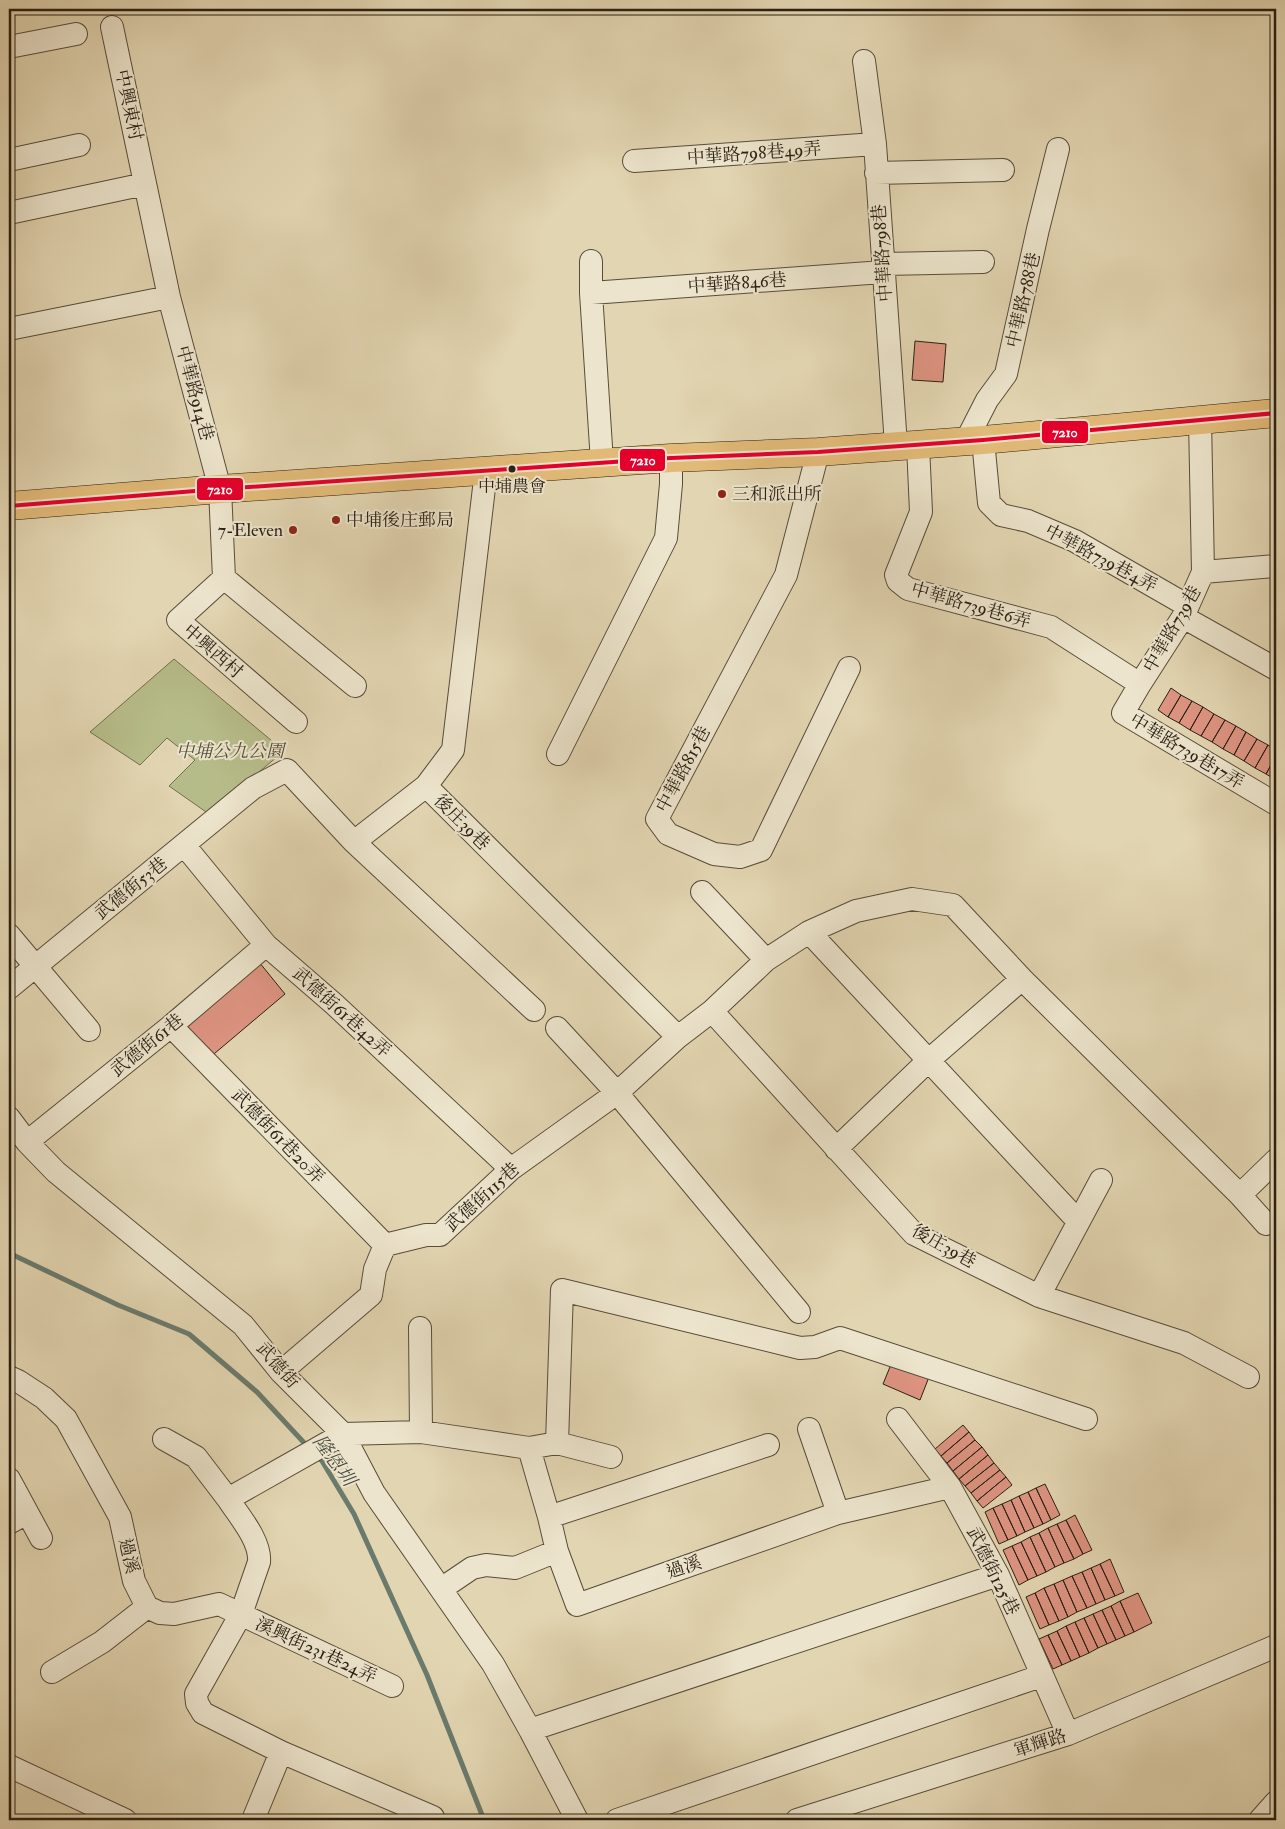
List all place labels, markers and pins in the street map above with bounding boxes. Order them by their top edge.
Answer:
marker: 中埔農會 [507,464,517,474]
place label: 中埔農會 [478,476,546,497]
place label: 三和派出所 [732,483,822,506]
marker: 三和派出所 [716,488,728,500]
place label: 中埔後庄郵局 [346,509,454,532]
marker: 中埔後庄郵局 [330,514,342,526]
place label: 7-Eleven [218,519,283,542]
marker: 7-Eleven [287,524,299,536]

